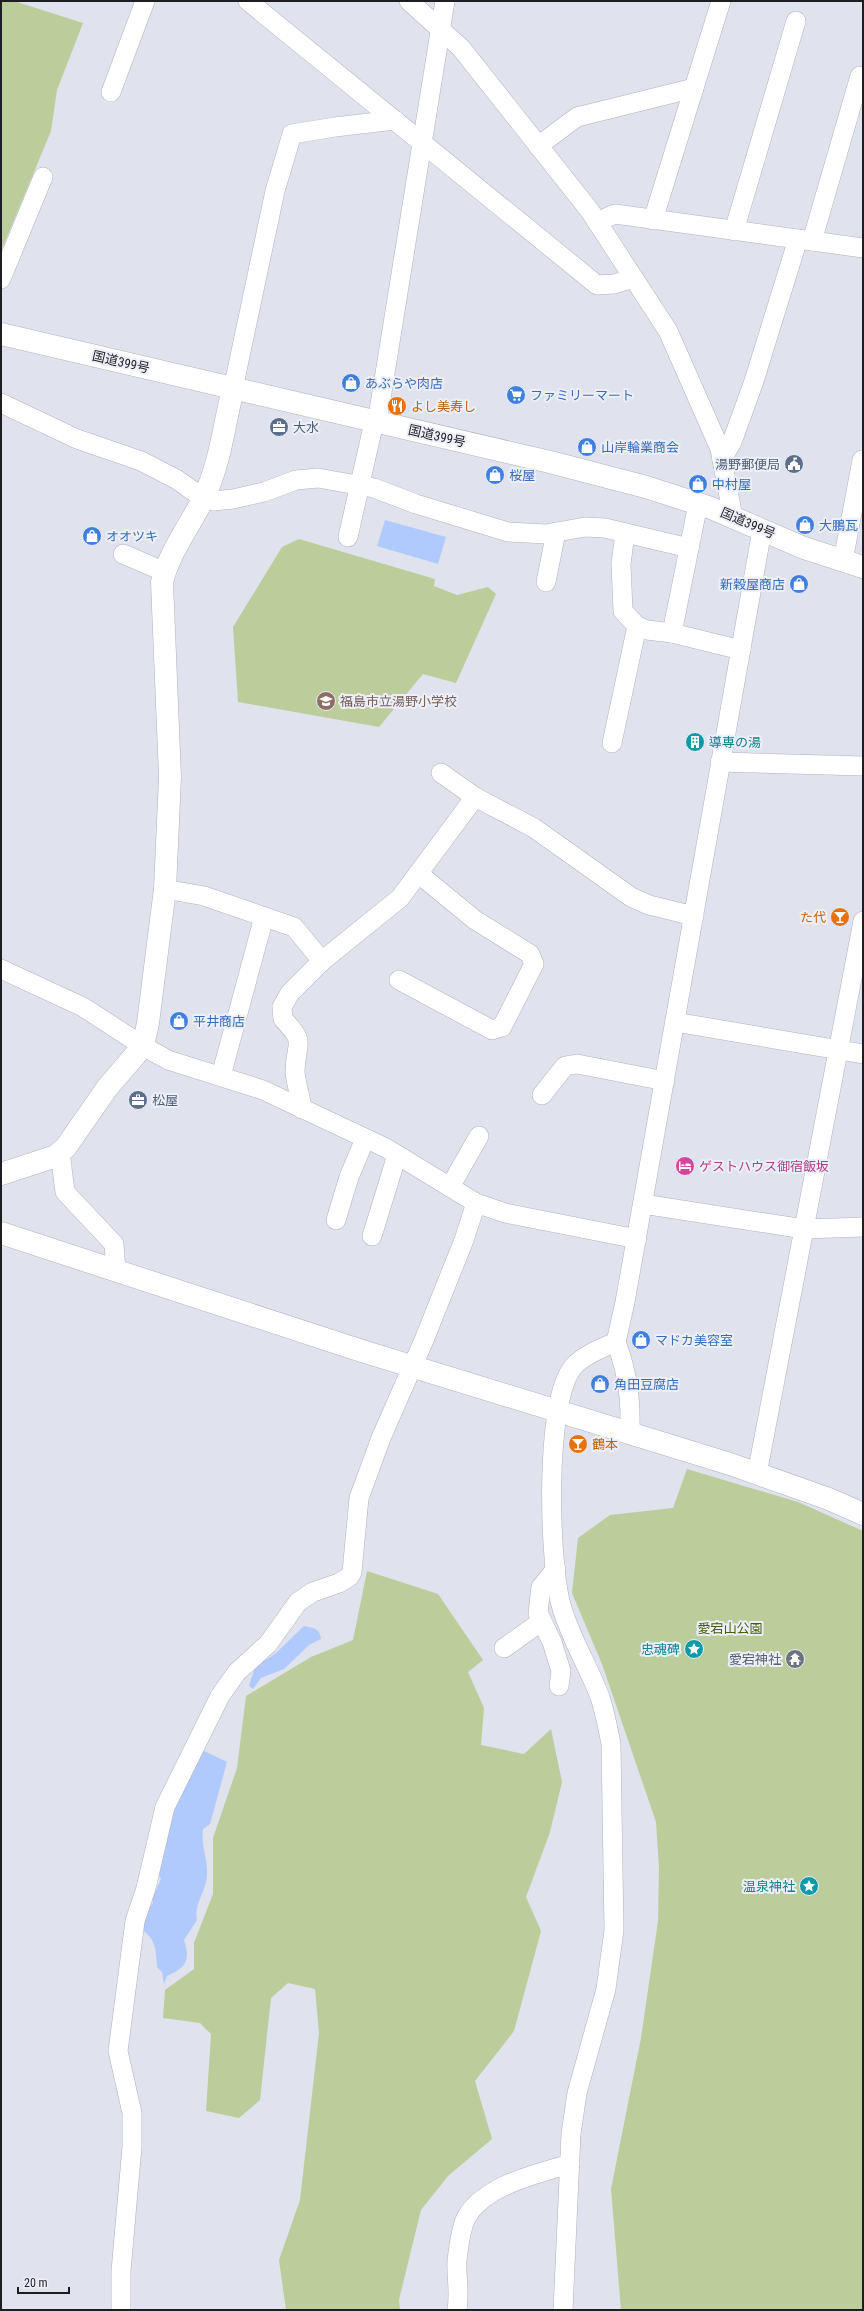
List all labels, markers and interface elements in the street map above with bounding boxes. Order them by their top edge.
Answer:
street label: 国道399号 [91,348,151,376]
shop icon: あぶらや肉店 [340,372,362,394]
place label: あぶらや肉店 [365,376,443,391]
supermarket icon: ファミリーマート [505,384,527,406]
place label: ファミリーマート [530,388,634,403]
restaurant icon: よし美寿し [386,395,408,417]
place label: よし美寿し [411,399,476,414]
office icon: 大水 [268,416,290,438]
place label: 大水 [293,420,319,435]
street label: 国道399号 [407,422,467,450]
shop icon: 山岸輪業商会 [576,436,598,458]
place label: 山岸輪業商会 [601,440,679,455]
public building icon: 湯野郵便局 [783,453,805,475]
place label: 湯野郵便局 [715,457,780,472]
shop icon: 桜屋 [484,464,506,486]
place label: 桜屋 [509,468,535,483]
shop icon: 中村屋 [687,473,709,495]
place label: 中村屋 [712,477,751,492]
street label: 国道399号 [718,505,778,541]
shop icon: 大鵬瓦 [794,514,816,536]
place label: 大鵬瓦 [819,518,858,533]
shop icon: オオツキ [81,525,103,547]
place label: オオツキ [106,529,158,544]
shop icon: 新穀屋商店 [788,573,810,595]
place label: 新穀屋商店 [720,577,785,592]
school or university icon: 福島市立湯野小学校 [315,690,337,712]
place label: 福島市立湯野小学校 [340,694,457,709]
building icon: 導専の湯 [684,731,706,753]
place label: 導専の湯 [709,735,761,750]
bar icon: た代 [829,906,851,928]
place label: た代 [800,910,826,925]
shop icon: 平井商店 [168,1010,190,1032]
place label: 平井商店 [193,1014,245,1029]
office icon: 松屋 [127,1089,149,1111]
place label: 松屋 [152,1093,178,1108]
hotel icon: ゲストハウス御宿飯坂 [674,1155,696,1177]
place label: ゲストハウス御宿飯坂 [699,1159,829,1174]
shop icon: マドカ美容室 [630,1329,652,1351]
place label: マドカ美容室 [655,1333,733,1348]
shop icon: 角田豆腐店 [589,1373,611,1395]
place label: 角田豆腐店 [614,1377,679,1392]
bar icon: 鶴本 [567,1433,589,1455]
place label: 鶴本 [592,1437,618,1452]
park label: 愛宕山公園 [697,1621,763,1636]
place icon: 忠魂碑 [683,1638,705,1660]
place label: 忠魂碑 [641,1642,680,1657]
temple icon: 愛宕神社 [784,1648,806,1670]
place label: 愛宕神社 [729,1652,781,1667]
place icon: 温泉神社 [798,1875,820,1897]
place label: 温泉神社 [743,1879,795,1894]
scale bar [18,2269,69,2295]
text: 20 m [24,2276,48,2290]

